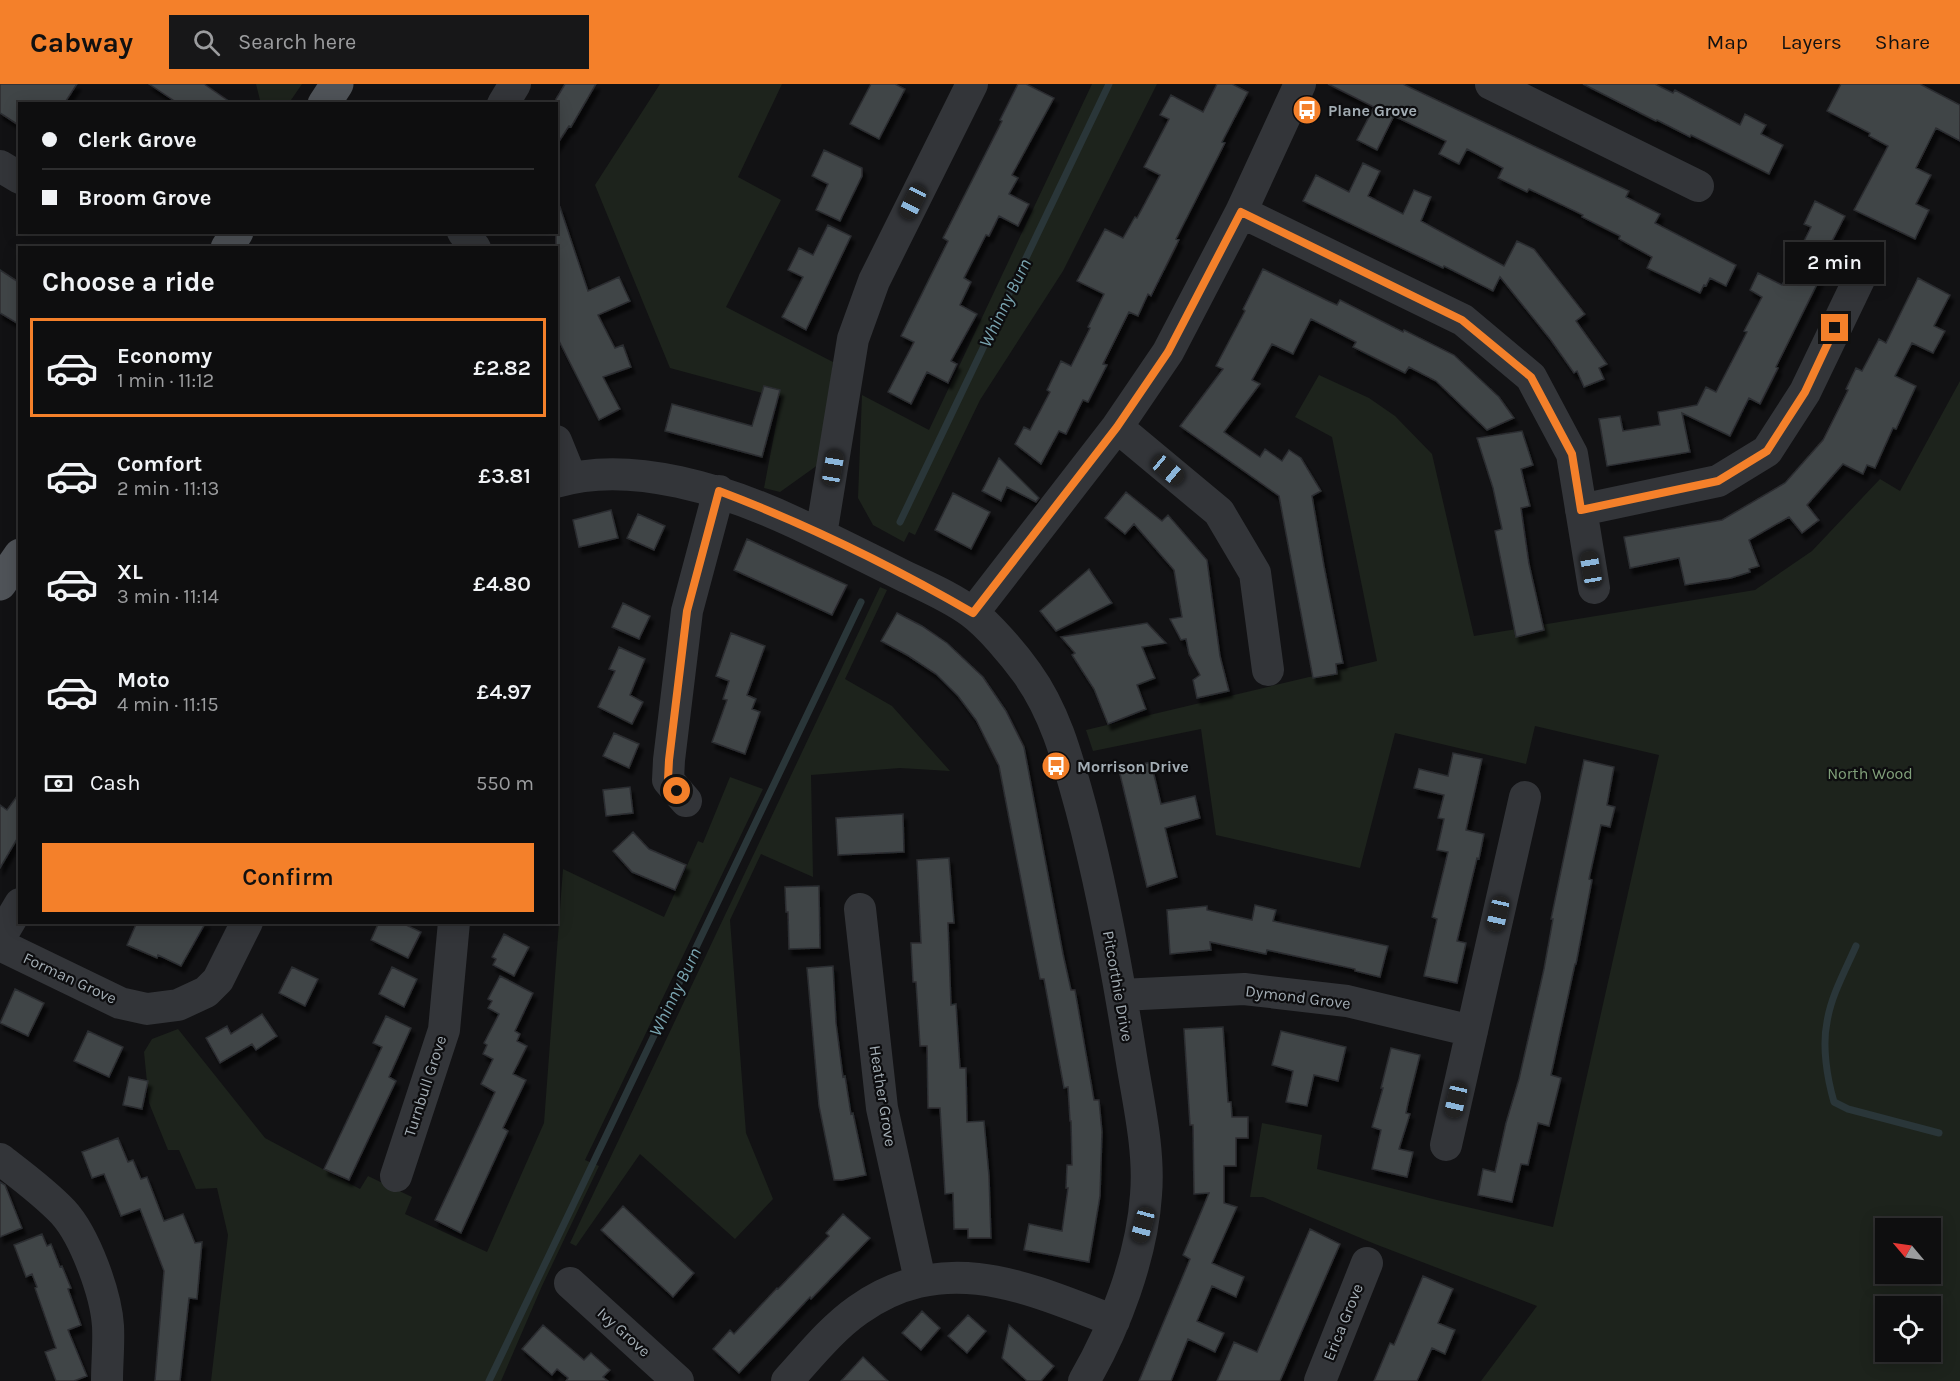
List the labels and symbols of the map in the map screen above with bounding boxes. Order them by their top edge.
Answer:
bus stop icon: Plane Grove [1291,94,1323,126]
place label: Plane Grove [1328,101,1417,120]
car [897,182,929,222]
callout: 2 min [1786,241,1884,283]
water label: Whinny Burn [974,255,1036,351]
route end [1821,314,1848,341]
car [821,449,845,487]
car [1148,452,1188,488]
car [1579,550,1603,588]
bus stop icon: Morrison Drive [1040,750,1072,782]
place label: Morrison Drive [1077,757,1189,776]
park label: North Wood [1827,764,1913,783]
route start [663,777,690,804]
car [1485,894,1511,934]
street label: Pitcorthie Drive [1099,929,1137,1043]
water label: Whinny Burn [644,944,706,1040]
street label: Forman Grove [20,948,120,1008]
street label: Dymond Grove [1244,981,1352,1013]
street label: Turnbull Grove [400,1033,450,1139]
street label: Heather Grove [866,1044,900,1148]
car [1443,1080,1469,1120]
car [1130,1205,1156,1245]
north arrow [1875,1218,1941,1284]
street label: Erica Grove [1319,1281,1367,1363]
street label: Ivy Grove [594,1303,654,1361]

